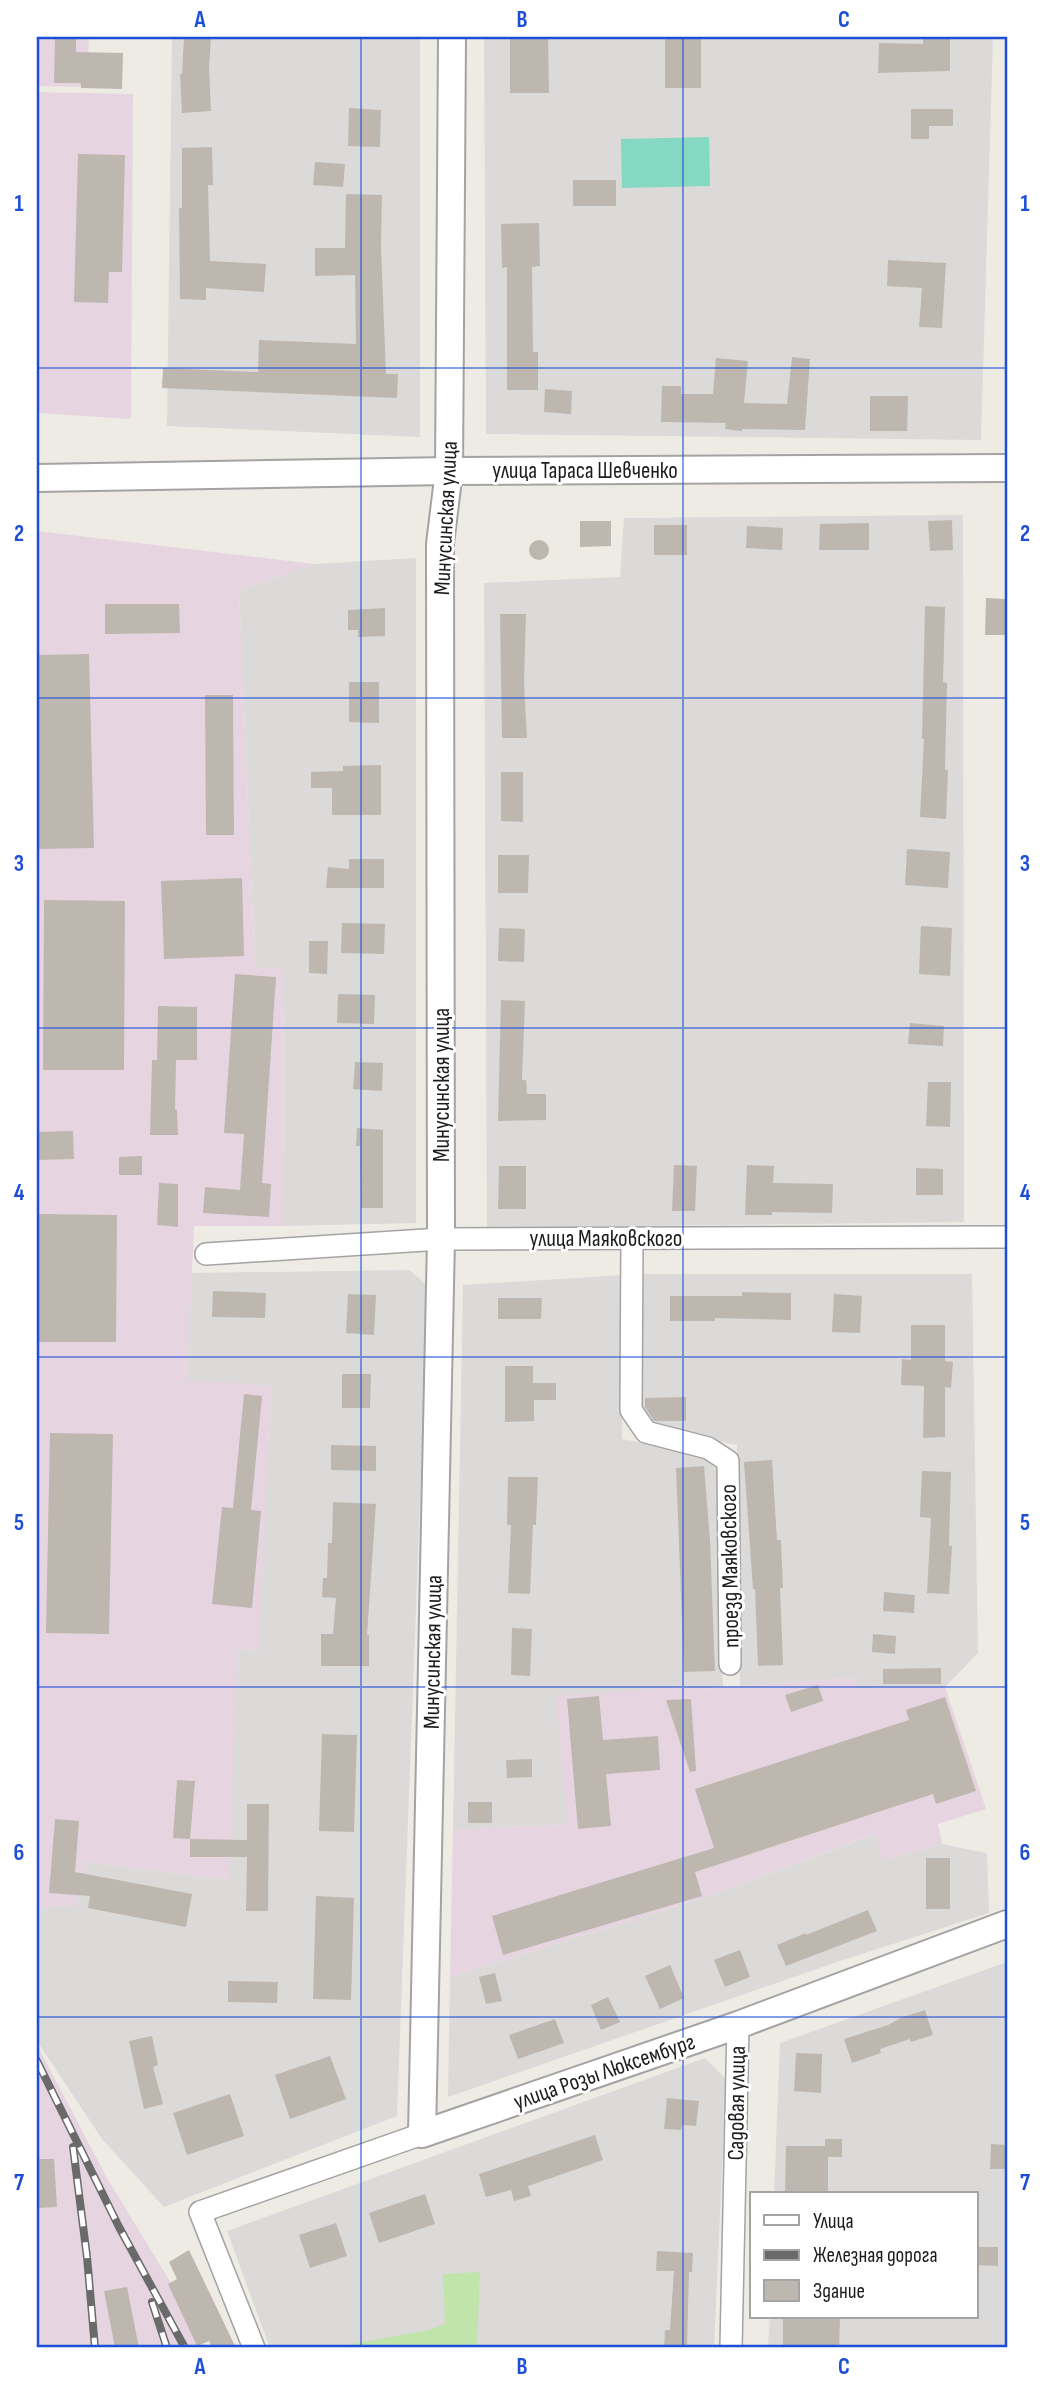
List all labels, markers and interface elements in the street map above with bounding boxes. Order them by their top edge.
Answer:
text: A [194,6,207,34]
text: B [517,6,528,34]
text: C [838,6,850,34]
text: 1 [14,190,24,218]
text: 1 [1020,190,1030,218]
street label: Минусинская улица [428,440,464,596]
street label: улица Тараса Шевченко [492,457,678,485]
text: 2 [14,520,24,548]
text: 2 [1020,520,1030,548]
text: 3 [14,850,24,878]
text: 3 [1020,850,1030,878]
street label: Минусинская улица [428,1008,456,1162]
text: 4 [14,1179,25,1207]
text: 4 [1020,1179,1031,1207]
street label: улица Маяковского [530,1225,682,1253]
street label: проезд Маяковского [715,1484,745,1648]
text: 5 [14,1509,24,1537]
text: 5 [1020,1509,1030,1537]
street label: Минусинская улица [418,1575,448,1729]
text: 6 [14,1839,24,1867]
text: 6 [1020,1839,1030,1867]
street label: улица Розы Люксембург [510,2028,699,2116]
street label: Садовая улица [722,2045,752,2161]
text: 7 [14,2169,24,2197]
text: 7 [1020,2169,1030,2197]
legend [750,2192,978,2318]
text: Улица [813,2209,854,2234]
text: Железная дорога [813,2243,938,2268]
text: Здание [813,2279,865,2304]
text: A [194,2353,207,2381]
text: B [517,2353,528,2381]
text: C [838,2353,850,2381]

